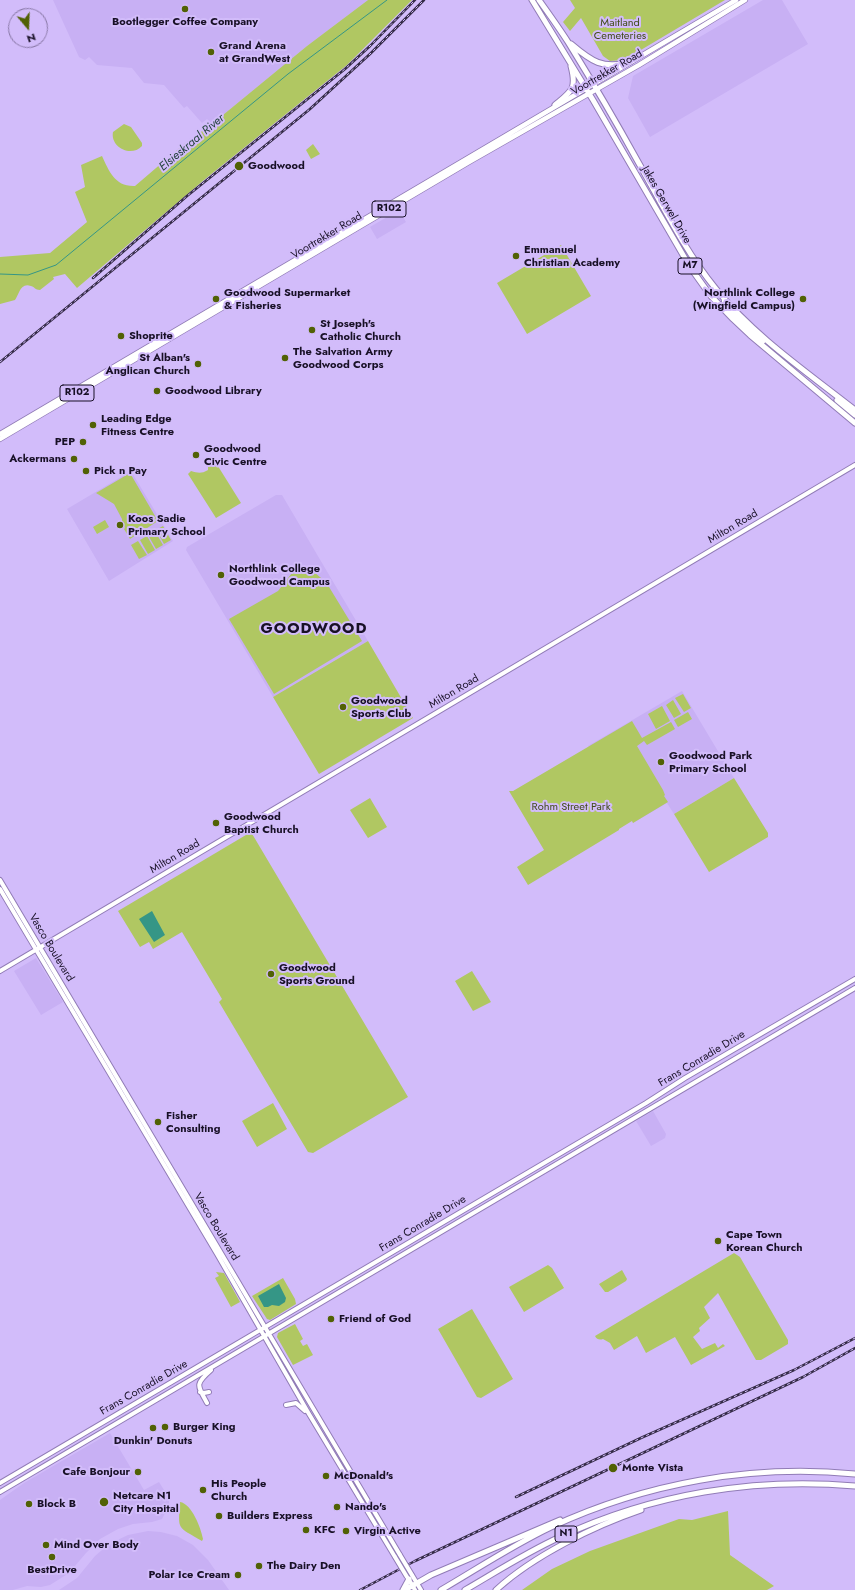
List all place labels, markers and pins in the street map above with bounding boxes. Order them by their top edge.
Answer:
marker: Bootlegger Coffee Company [180,4,190,14]
place label: Bootlegger Coffee Company [112,15,258,29]
place label: Grand Arena at GrandWest [219,39,290,65]
marker: Grand Arena at GrandWest [206,47,216,57]
place label: Goodwood [248,159,305,173]
marker: Goodwood [233,160,245,172]
place label: Emmanuel Christian Academy [524,243,620,269]
marker: Emmanuel Christian Academy [511,251,521,261]
place label: Goodwood Supermarket & Fisheries [224,286,350,312]
place label: Northlink College (Wingfield Campus) [693,286,795,312]
marker: Goodwood Supermarket & Fisheries [211,294,221,304]
marker: Northlink College (Wingfield Campus) [798,294,808,304]
place label: St Joseph's Catholic Church [320,317,401,343]
marker: St Joseph's Catholic Church [307,325,317,335]
place label: Shoprite [129,329,173,343]
marker: Shoprite [116,331,126,341]
place label: The Salvation Army Goodwood Corps [293,345,392,371]
place label: St Alban's Anglican Church [106,351,190,377]
marker: The Salvation Army Goodwood Corps [280,353,290,363]
marker: St Alban's Anglican Church [193,359,203,369]
place label: Goodwood Library [165,384,262,398]
marker: Goodwood Library [152,386,162,396]
place label: Leading Edge Fitness Centre [101,412,174,438]
marker: Leading Edge Fitness Centre [88,420,98,430]
place label: PEP [55,435,75,449]
marker: PEP [78,437,88,447]
place label: Goodwood Civic Centre [204,442,267,468]
marker: Goodwood Civic Centre [191,450,201,460]
place label: Ackermans [9,452,66,466]
marker: Ackermans [69,454,79,464]
place label: Pick n Pay [94,464,147,478]
marker: Pick n Pay [81,466,91,476]
place label: Koos Sadie Primary School [128,512,206,538]
marker: Koos Sadie Primary School [115,520,125,530]
place label: Northlink College Goodwood Campus [229,562,330,588]
marker: Northlink College Goodwood Campus [216,570,226,580]
place label: Goodwood Sports Club [351,694,411,720]
marker: Goodwood Sports Club [338,702,348,712]
place label: Goodwood Park Primary School [669,749,752,775]
marker: Goodwood Park Primary School [656,757,666,767]
place label: Goodwood Baptist Church [224,810,299,836]
marker: Goodwood Baptist Church [211,818,221,828]
place label: Goodwood Sports Ground [279,961,355,987]
marker: Goodwood Sports Ground [266,969,276,979]
place label: Fisher Consulting [166,1109,220,1135]
marker: Fisher Consulting [153,1117,163,1127]
place label: Cape Town Korean Church [726,1228,802,1254]
marker: Cape Town Korean Church [713,1236,723,1246]
place label: Friend of God [339,1312,411,1326]
marker: Friend of God [326,1314,336,1324]
place label: Burger King [173,1420,236,1434]
marker: Burger King [160,1422,170,1432]
marker: Dunkin' Donuts [148,1423,158,1433]
place label: Dunkin' Donuts [114,1434,192,1448]
place label: Monte Vista [622,1461,683,1475]
marker: Monte Vista [607,1462,619,1474]
place label: Cafe Bonjour [63,1465,130,1479]
marker: Cafe Bonjour [133,1467,143,1477]
place label: McDonald's [334,1469,393,1483]
marker: McDonald's [321,1471,331,1481]
place label: His People Church [211,1477,266,1503]
marker: His People Church [198,1485,208,1495]
place label: Netcare N1 City Hospital [113,1489,179,1515]
marker: Netcare N1 City Hospital [98,1496,110,1508]
place label: Block B [37,1497,76,1511]
marker: Block B [24,1499,34,1509]
place label: Nando's [345,1500,386,1514]
marker: Nando's [332,1502,342,1512]
place label: Builders Express [227,1509,313,1523]
marker: Builders Express [214,1511,224,1521]
place label: KFC [314,1523,335,1537]
place label: Virgin Active [354,1524,421,1538]
marker: KFC [301,1525,311,1535]
marker: Virgin Active [341,1526,351,1536]
place label: Mind Over Body [54,1538,139,1552]
marker: Mind Over Body [41,1540,51,1550]
marker: BestDrive [47,1552,57,1562]
place label: The Dairy Den [267,1559,341,1573]
marker: The Dairy Den [254,1561,264,1571]
place label: BestDrive [27,1563,77,1577]
place label: Polar Ice Cream [148,1568,230,1582]
marker: Polar Ice Cream [233,1570,243,1580]

